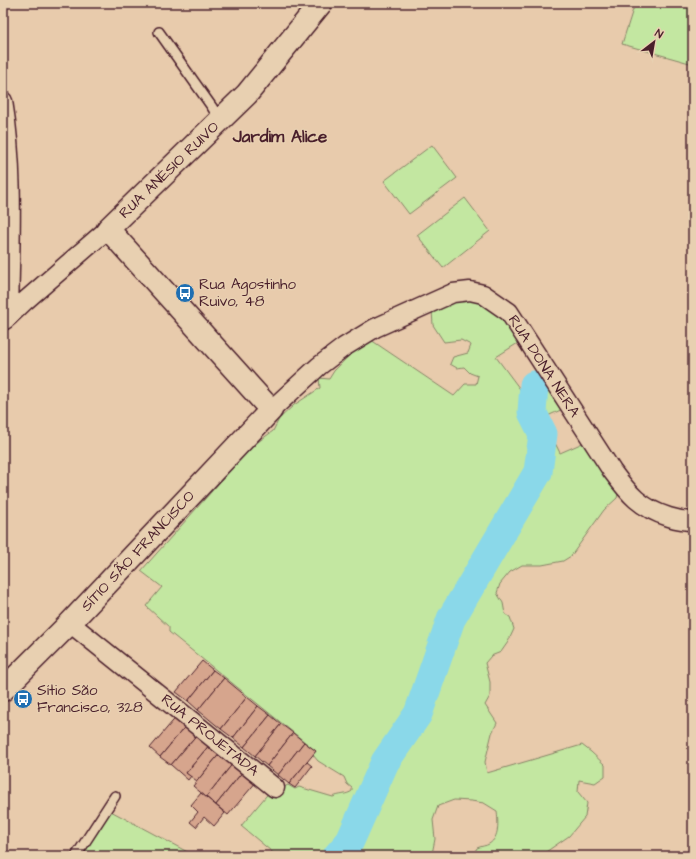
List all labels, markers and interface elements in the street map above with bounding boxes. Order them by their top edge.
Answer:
north arrow [634,22,674,62]
text: N [652,26,666,42]
street label: RUA ANÉSIO RUIVO [114,117,224,223]
district label: Jardim Alice [232,125,327,149]
place label: Rua Agostinho Ruivo, 48 [199,274,297,312]
bus stop icon: Rua Agostinho Ruivo, 48 [174,282,196,304]
street label: RUA DONA NERA [503,311,585,422]
street label: SÍTIO SÃO FRANCISCO [76,486,200,616]
place label: Sítio São Francisco, 328 [37,680,143,718]
bus stop icon: Sítio São Francisco, 328 [12,688,34,710]
street label: RUA PROJETADA [157,689,264,781]

